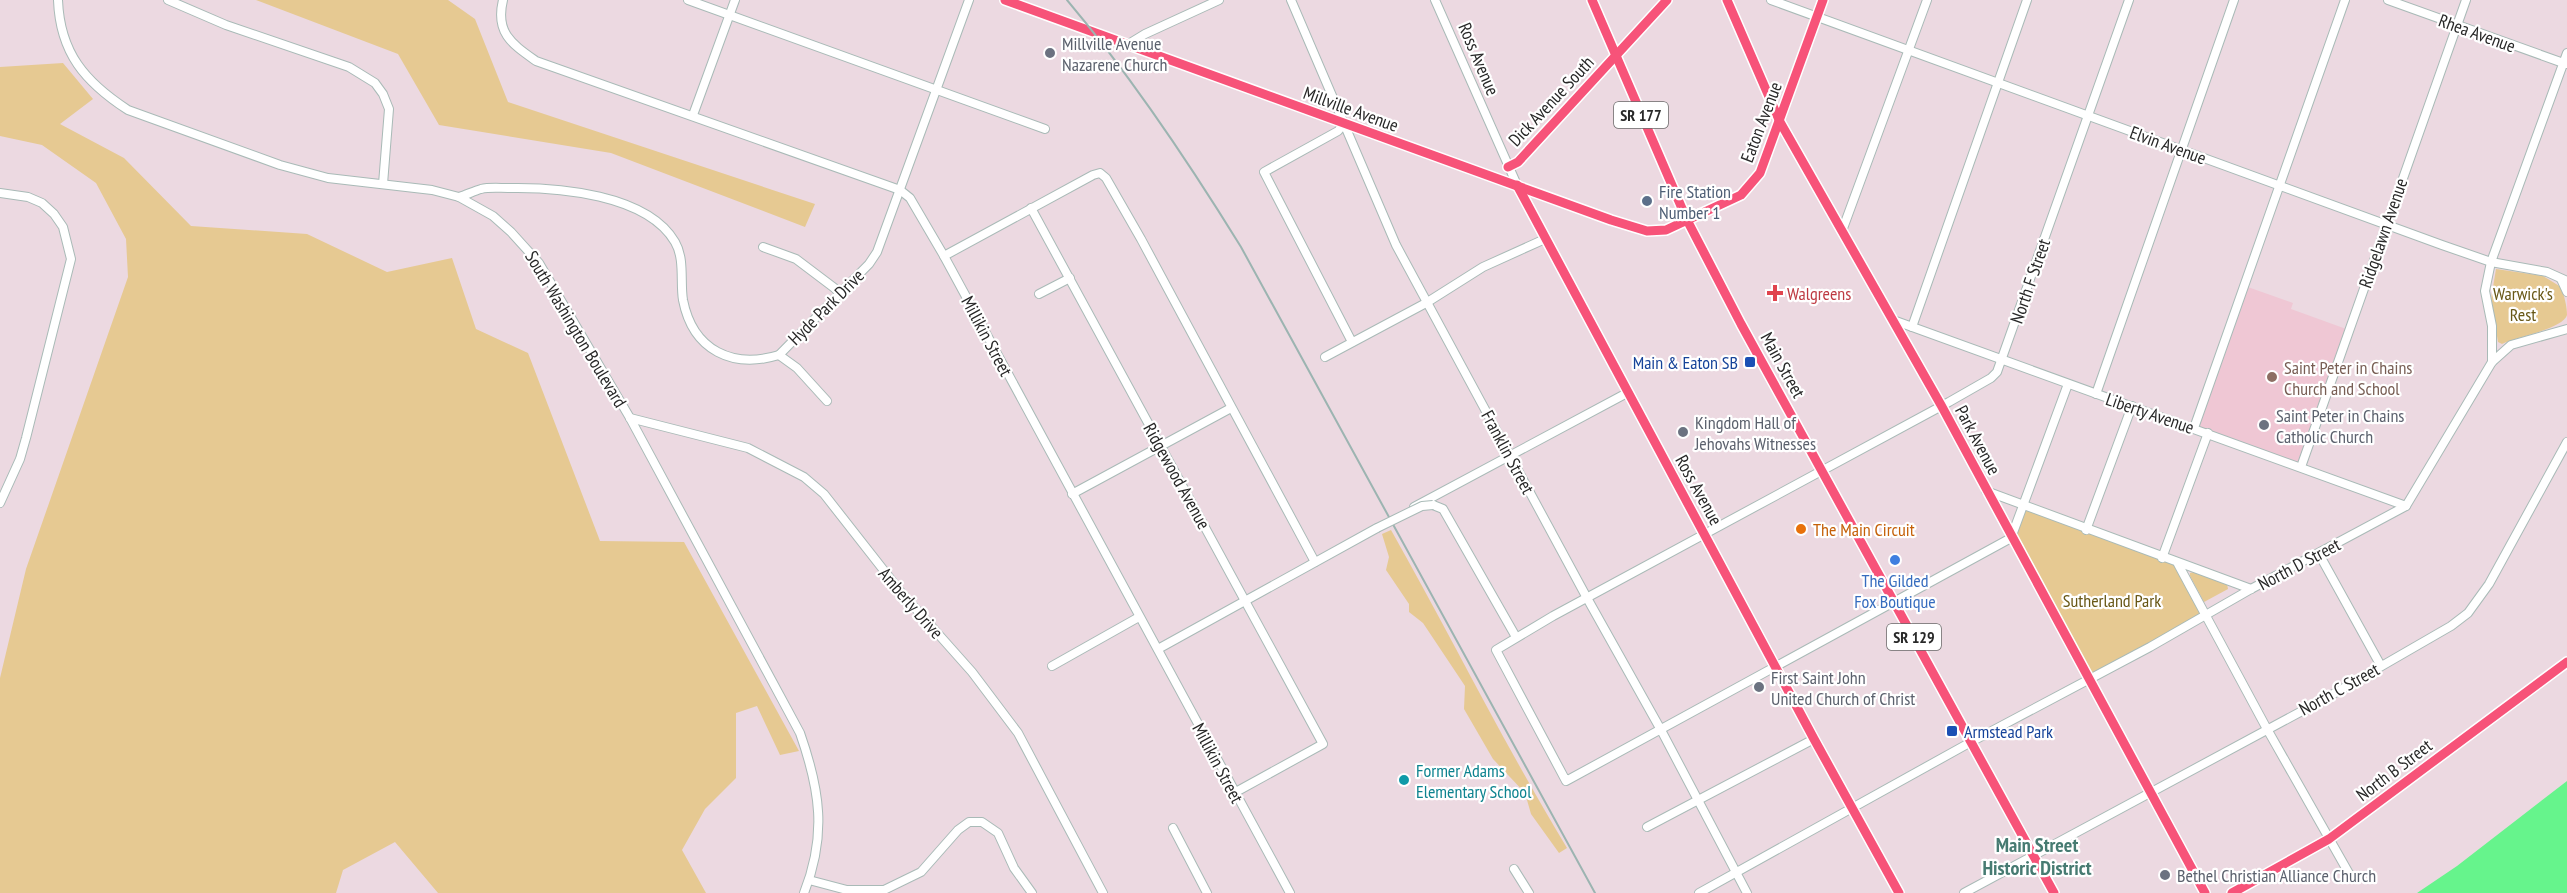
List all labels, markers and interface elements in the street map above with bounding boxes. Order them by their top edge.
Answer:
street label: Rhea Avenue [2435,9,2519,57]
street label: Ross Avenue [1453,19,1505,99]
place label: Millville Avenue Nazarene Church [1062,32,1167,76]
marker: Millville Avenue Nazarene Church [1043,46,1057,60]
street label: Dick Avenue South [1503,51,1599,151]
street label: Eaton Avenue [1735,79,1787,165]
street label: Millville Avenue [1300,81,1402,137]
road number: SR 177 [1614,102,1668,128]
street label: Elvin Avenue [2127,121,2209,169]
street label: Ridgelawn Avenue [2354,175,2412,291]
place label: Fire Station Number 1 [1659,180,1731,224]
marker: Fire Station Number 1 [1640,194,1654,208]
street label: North F Street [2005,236,2055,326]
street label: South Washington Boulevard [520,247,632,411]
street label: Hyde Park Drive [783,264,869,350]
place label: Walgreens [1787,282,1851,305]
park label: Warwick's Rest [2493,282,2553,326]
marker: Walgreens [1768,286,1782,300]
street label: Millikin Street [956,292,1018,380]
street label: Main Street [1756,328,1810,402]
place label: Main & Eaton SB [1633,351,1738,374]
marker: Main & Eaton SB [1743,355,1757,369]
place label: Saint Peter in Chains Church and School [2284,356,2412,400]
marker: Saint Peter in Chains Church and School [2265,370,2279,384]
street label: Liberty Avenue [2103,387,2197,439]
street label: Park Avenue [1950,401,2006,479]
place label: Saint Peter in Chains Catholic Church [2276,404,2404,448]
street label: Franklin Street [1476,406,1540,498]
place label: Kingdom Hall of Jehovahs Witnesses [1694,411,1816,455]
marker: Saint Peter in Chains Catholic Church [2257,418,2271,432]
street label: Ridgewood Avenue [1138,419,1216,533]
marker: Kingdom Hall of Jehovahs Witnesses [1676,425,1690,439]
street label: Ross Avenue [1670,451,1728,529]
place label: The Main Circuit [1813,518,1915,541]
marker: The Main Circuit [1794,522,1808,536]
street label: North D Street [2254,533,2344,595]
marker: The Gilded Fox Boutique [1888,553,1902,567]
street label: Amberly Drive [874,562,948,644]
place label: The Gilded Fox Boutique [1854,569,1936,613]
park label: Sutherland Park [2063,589,2161,612]
road number: SR 129 [1887,624,1941,650]
street label: North C Street [2295,658,2383,720]
place label: First Saint John United Church of Christ [1771,666,1915,710]
marker: First Saint John United Church of Christ [1752,680,1766,694]
street label: Millikin Street [1187,719,1249,807]
place label: Armstead Park [1964,720,2053,743]
marker: Armstead Park [1945,724,1959,738]
street label: North B Street [2352,734,2437,806]
place label: Former Adams Elementary School [1416,759,1532,803]
marker: Former Adams Elementary School [1397,773,1411,787]
district label: Main Street Historic District [1982,832,2092,881]
place label: Bethel Christian Alliance Church [2177,864,2376,887]
marker: Bethel Christian Alliance Church [2158,868,2172,882]

